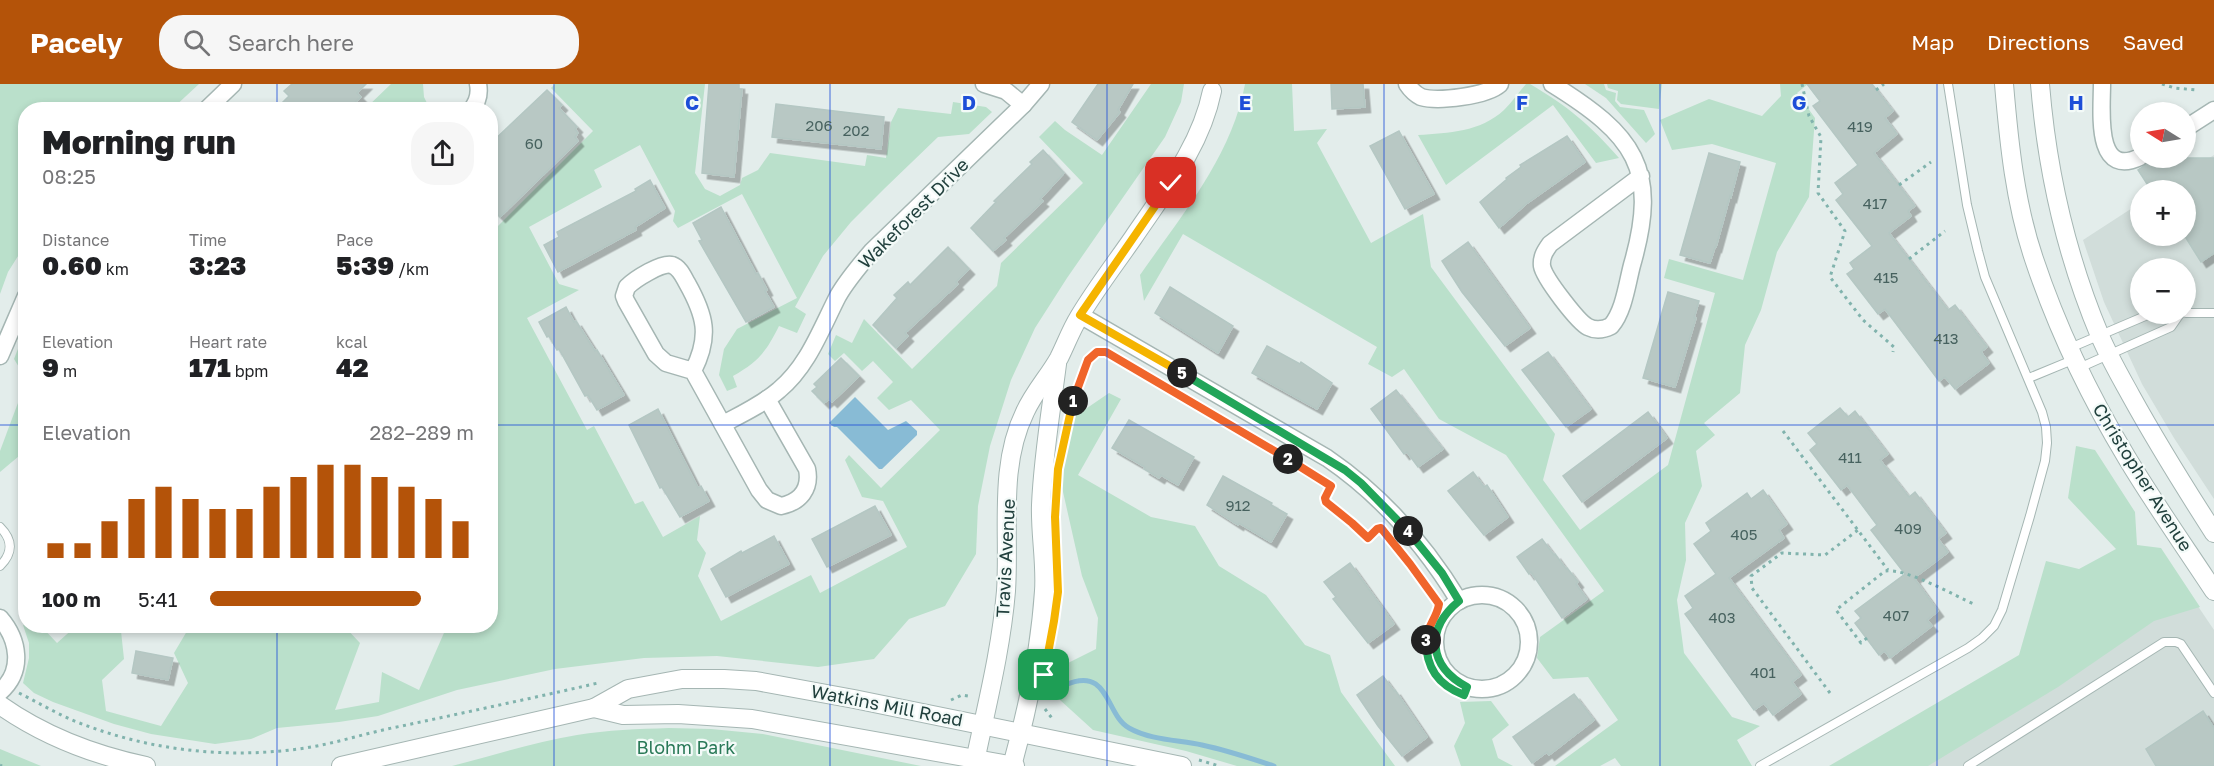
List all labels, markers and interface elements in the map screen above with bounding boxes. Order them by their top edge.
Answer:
search box [159,15,579,69]
text: Pacely [30,26,123,59]
icon: search [180,26,213,59]
text: Search here [228,29,354,56]
text: Map [1911,29,1954,55]
text: Directions [1987,29,2090,55]
text: Saved [2123,29,2184,55]
text: C [685,90,699,114]
text: D [962,90,976,114]
text: E [1239,90,1251,114]
text: F [1516,90,1528,114]
text: G [1792,90,1806,114]
text: H [2068,90,2084,114]
north arrow [2130,102,2196,168]
map controls [2130,102,2196,324]
house number: 206 [805,116,833,134]
house number: 419 [1847,117,1873,135]
house number: 202 [843,121,869,139]
text: Morning run [42,122,236,161]
button: share [411,122,474,185]
house number: 60 [525,134,543,152]
street label: Wakeforest Drive [853,153,973,273]
pin [1145,157,1196,208]
text: 08:25 [42,164,96,188]
icon: check [1154,166,1187,199]
button: + [2130,180,2196,246]
house number: 417 [1863,194,1887,212]
text: Distance [42,230,109,250]
text: Time [189,230,227,250]
text: Pace [336,230,373,250]
text: 0.60 [42,250,102,281]
text: 3:23 [189,250,246,281]
text: 5:39 [336,250,394,281]
button: − [2130,258,2196,324]
text: km [102,259,129,279]
text: /km [394,259,429,279]
house number: 415 [1873,268,1899,286]
house number: 413 [1933,329,1959,347]
text: Elevation [42,332,113,352]
text: Heart rate [189,332,267,352]
text: kcal [336,332,368,352]
text: 9 [42,352,59,383]
text: 171 [189,352,231,383]
text: 42 [336,352,369,383]
pin: 5 [1167,358,1197,388]
text: m [59,361,77,381]
text: bpm [231,361,269,381]
text: 5 [1177,363,1187,383]
pin: 1 [1058,386,1088,416]
text: 1 [1069,391,1077,411]
street label: Christopher Avenue [2089,399,2197,555]
text: Elevation [42,420,131,444]
text: 282–289 m [369,420,474,444]
pin: 2 [1273,444,1303,474]
house number: 411 [1838,448,1862,466]
text: 2 [1283,449,1293,469]
house number: 912 [1225,496,1251,514]
street label: Travis Avenue [991,498,1019,618]
pin: 4 [1393,516,1423,546]
house number: 409 [1894,519,1922,537]
text: 4 [1403,521,1413,541]
house number: 405 [1730,525,1758,543]
text: 100 m [42,587,101,611]
text: 5:41 [138,587,178,611]
house number: 407 [1883,606,1909,624]
house number: 403 [1708,608,1736,626]
pin: 3 [1411,625,1441,655]
text: 3 [1421,630,1431,650]
pin [1018,649,1069,700]
icon: arrive [1027,658,1060,691]
house number: 401 [1750,663,1776,681]
street label: Watkins Mill Road [809,679,965,731]
park label: Blohm Park [637,736,735,758]

